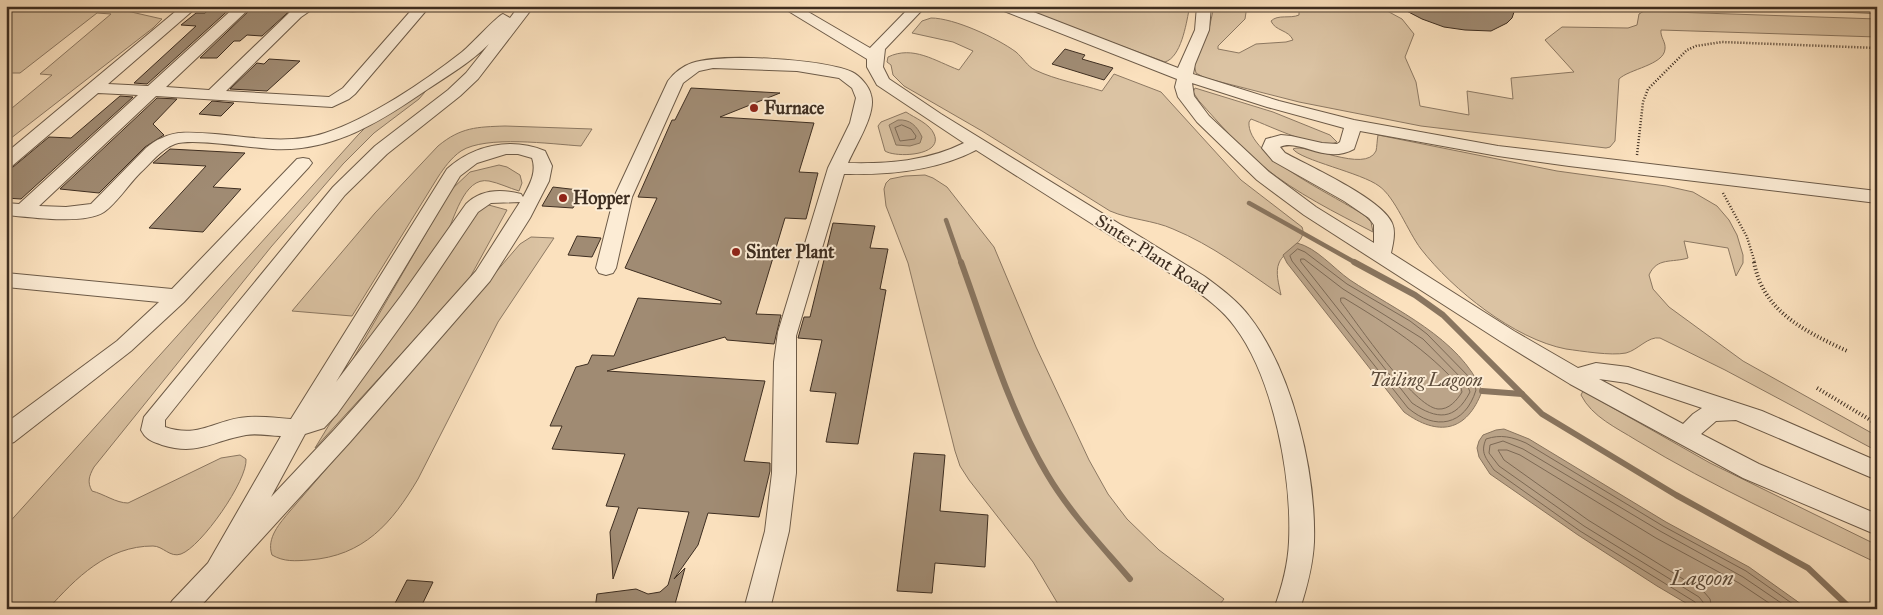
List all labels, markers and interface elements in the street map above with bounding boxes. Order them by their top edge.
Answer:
place label: Furnace [764,97,825,119]
marker: Furnace [748,102,760,114]
place label: Hopper [573,187,631,210]
marker: Hopper [557,192,569,204]
street label: Sinter Plant Road [1091,209,1213,299]
place label: Sinter Plant [746,241,835,263]
marker: Sinter Plant [730,246,742,258]
water label: Tailing Lagoon [1369,368,1483,391]
water label: Lagoon [1669,564,1734,591]

